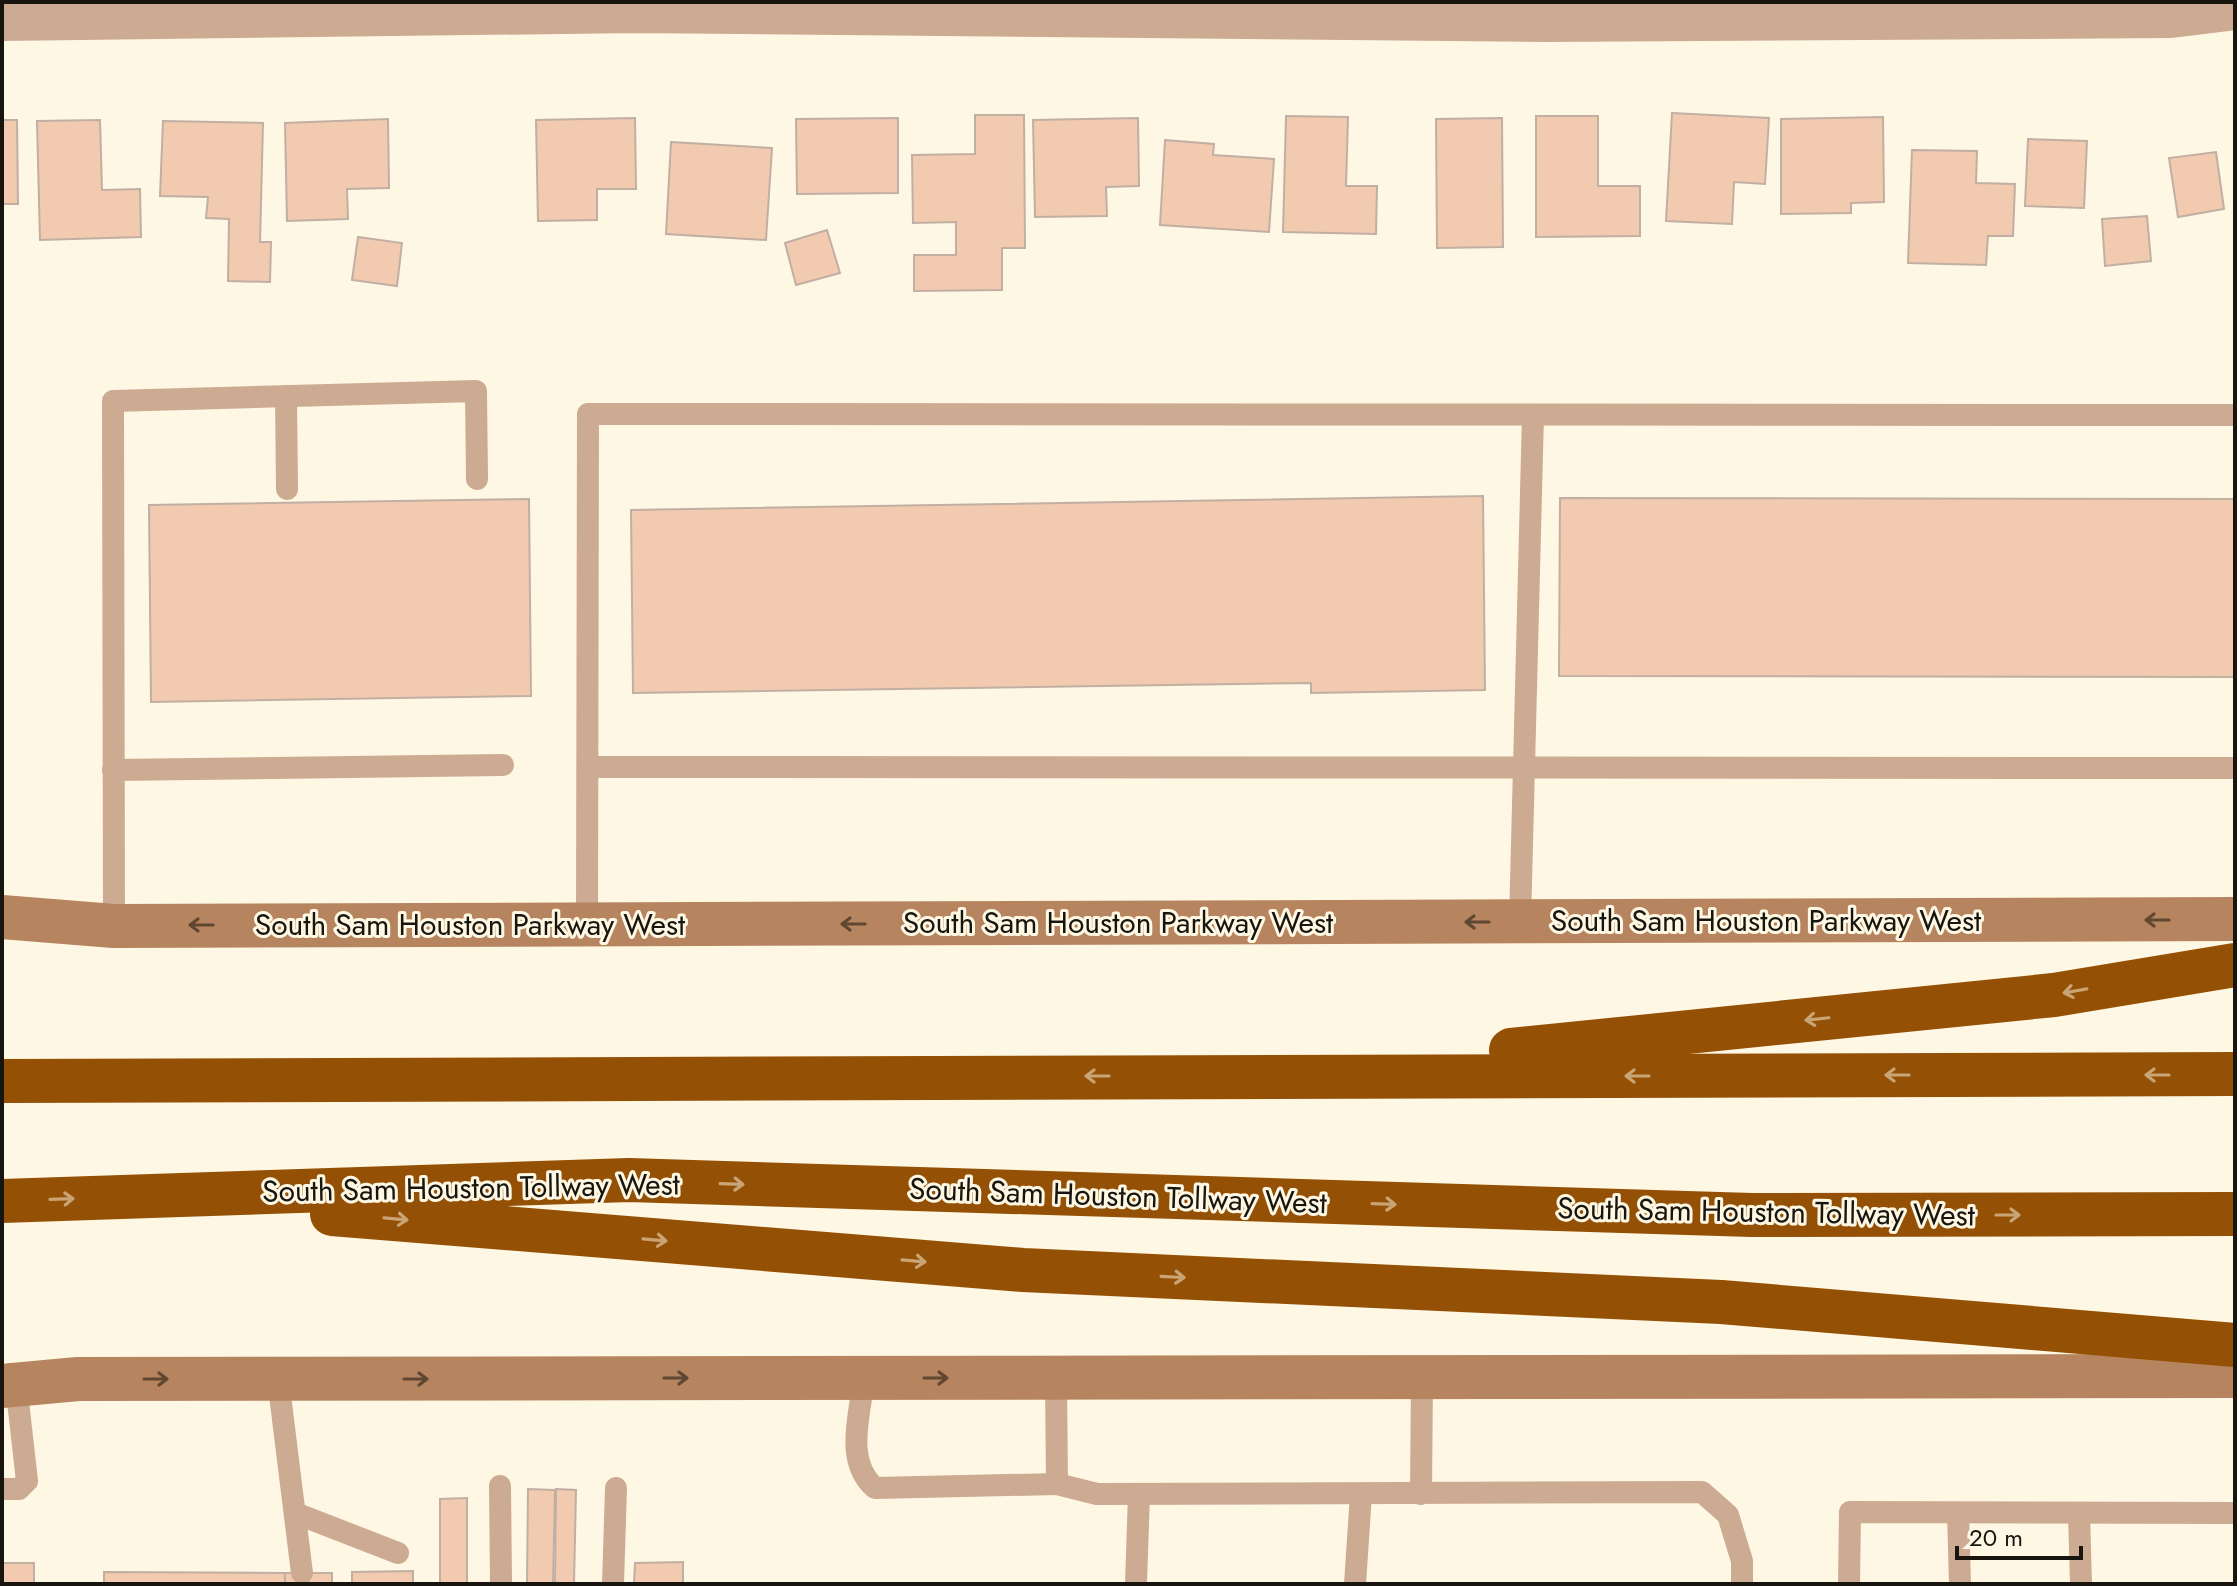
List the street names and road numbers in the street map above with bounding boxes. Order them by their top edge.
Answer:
street label: South Sam Houston Parkway West [1551,899,1982,942]
street label: South Sam Houston Parkway West [903,901,1334,944]
street label: South Sam Houston Parkway West [255,903,686,946]
street label: South Sam Houston Tollway West [262,1162,681,1213]
street label: South Sam Houston Tollway West [908,1167,1328,1224]
street label: South Sam Houston Tollway West [1557,1186,1976,1237]

